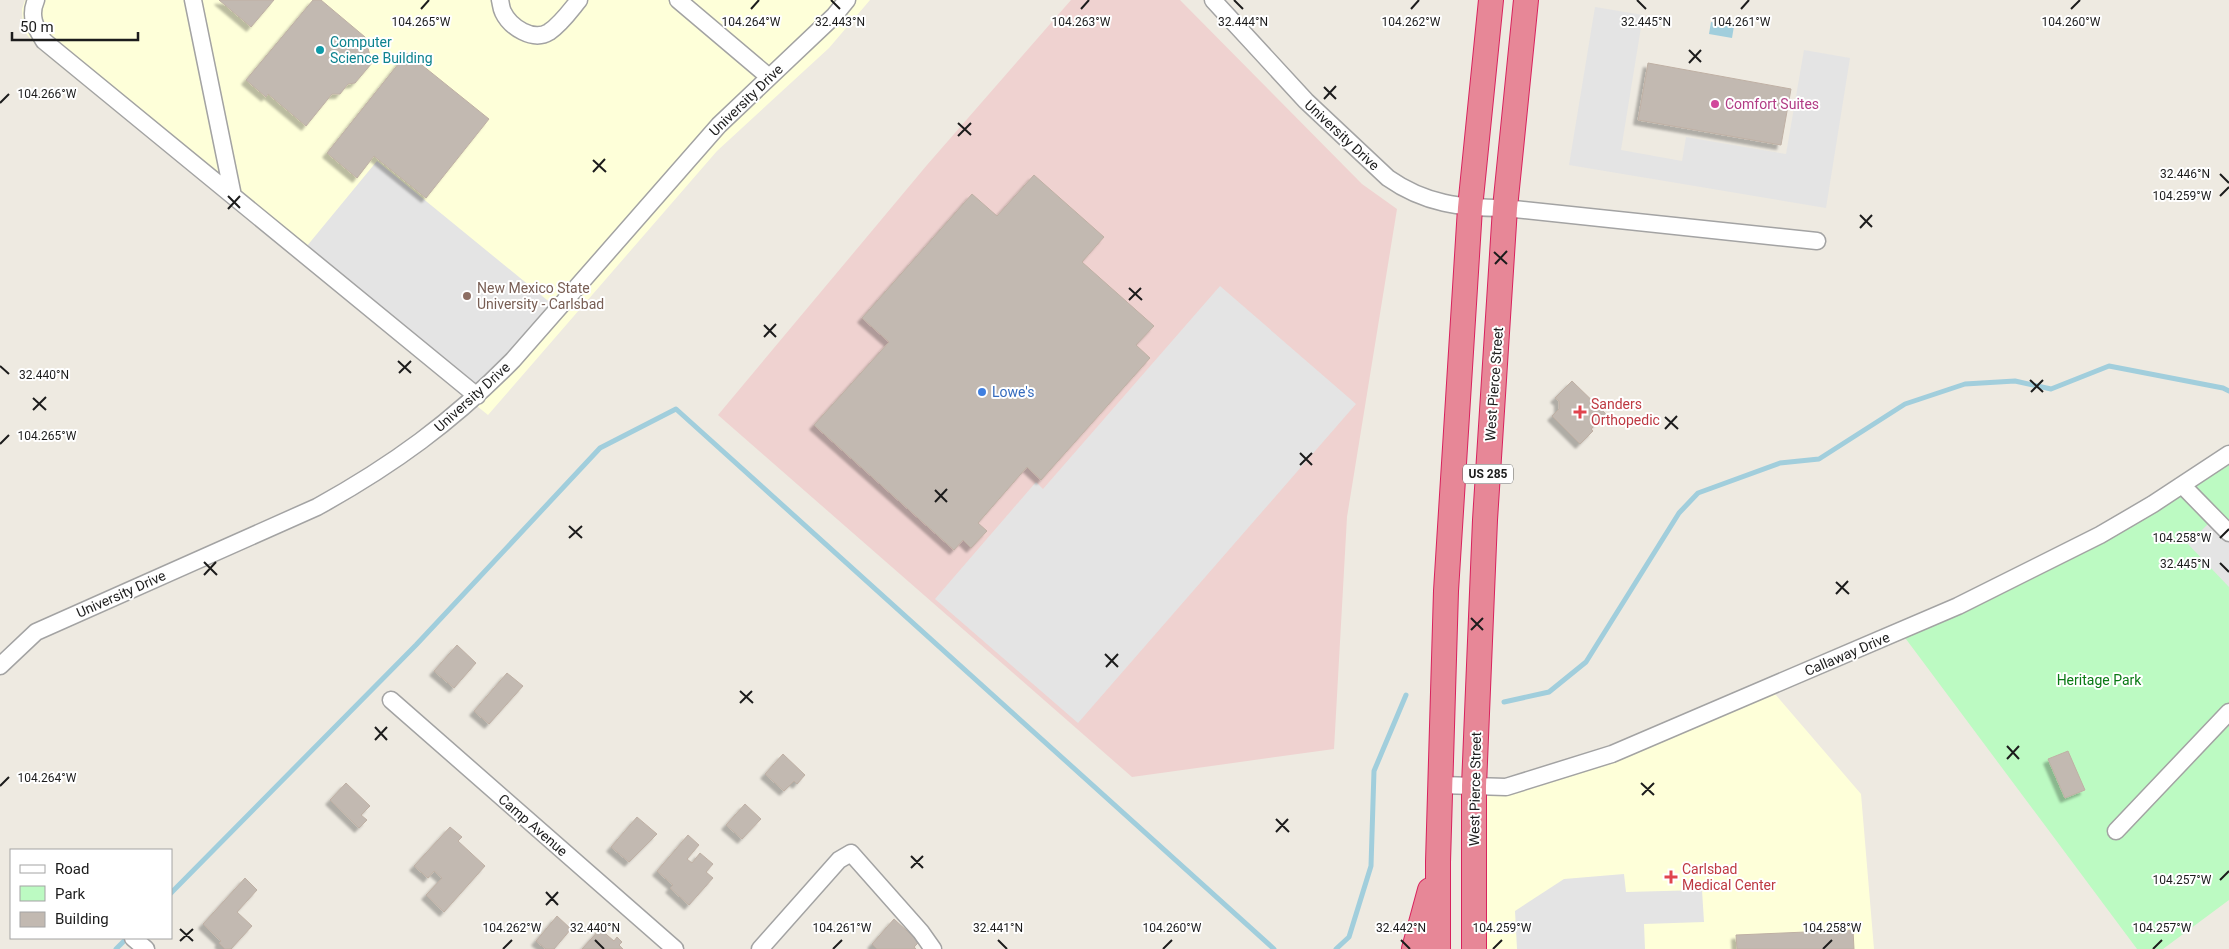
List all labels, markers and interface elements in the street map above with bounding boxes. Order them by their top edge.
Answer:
scale bar [12,10,139,42]
text: 104.265°W [392,15,451,29]
text: 104.264°W [722,15,781,29]
text: 32.443°N [815,15,865,29]
text: 104.263°W [1052,15,1111,29]
text: 32.444°N [1218,15,1268,29]
text: 104.262°W [1382,15,1441,29]
text: 32.445°N [1621,15,1671,29]
text: 104.261°W [1712,15,1771,29]
text: 104.260°W [2042,15,2101,29]
text: 50 m [20,18,54,36]
place label: Computer Science Building [330,34,433,66]
marker: Computer Science Building [314,44,326,56]
street label: University Drive [706,61,786,139]
text: 104.266°W [18,87,77,101]
street label: University Drive [1301,96,1383,174]
place label: Comfort Suites [1725,96,1819,112]
marker: Comfort Suites [1709,98,1721,110]
text: 32.446°N [2160,167,2210,181]
text: 104.259°W [2153,189,2212,203]
place label: New Mexico State University - Carlsbad [477,280,604,312]
marker: New Mexico State University - Carlsbad [461,290,473,302]
street label: West Pierce Street [1482,326,1506,442]
street label: University Drive [431,359,513,435]
text: 32.440°N [19,368,69,382]
place label: Lowe's [992,384,1035,400]
marker: Lowe's [976,386,988,398]
place label: Sanders Orthopedic [1591,396,1660,428]
marker: Sanders Orthopedic [1573,405,1587,419]
text: 104.265°W [18,429,77,443]
road number: US 285 [1463,464,1513,484]
text: 104.258°W [2153,531,2212,545]
text: 32.445°N [2160,557,2210,571]
street label: University Drive [74,567,168,621]
street label: Callaway Drive [1802,629,1892,679]
park label: Heritage Park [2057,672,2142,688]
street label: West Pierce Street [1466,731,1484,846]
text: 104.264°W [18,771,77,785]
street label: Camp Avenue [495,791,571,859]
legend [10,849,172,939]
text: Road [55,860,89,878]
place label: Carlsbad Medical Center [1682,861,1776,893]
marker: Carlsbad Medical Center [1664,870,1678,884]
text: 104.257°W [2153,873,2212,887]
text: Park [55,885,86,903]
text: Building [55,910,109,928]
text: 104.262°W [483,921,542,935]
text: 32.440°N [570,921,620,935]
text: 104.261°W [813,921,872,935]
text: 32.441°N [973,921,1023,935]
text: 104.260°W [1143,921,1202,935]
text: 32.442°N [1376,921,1426,935]
text: 104.259°W [1473,921,1532,935]
text: 104.258°W [1803,921,1862,935]
text: 104.257°W [2133,921,2192,935]

